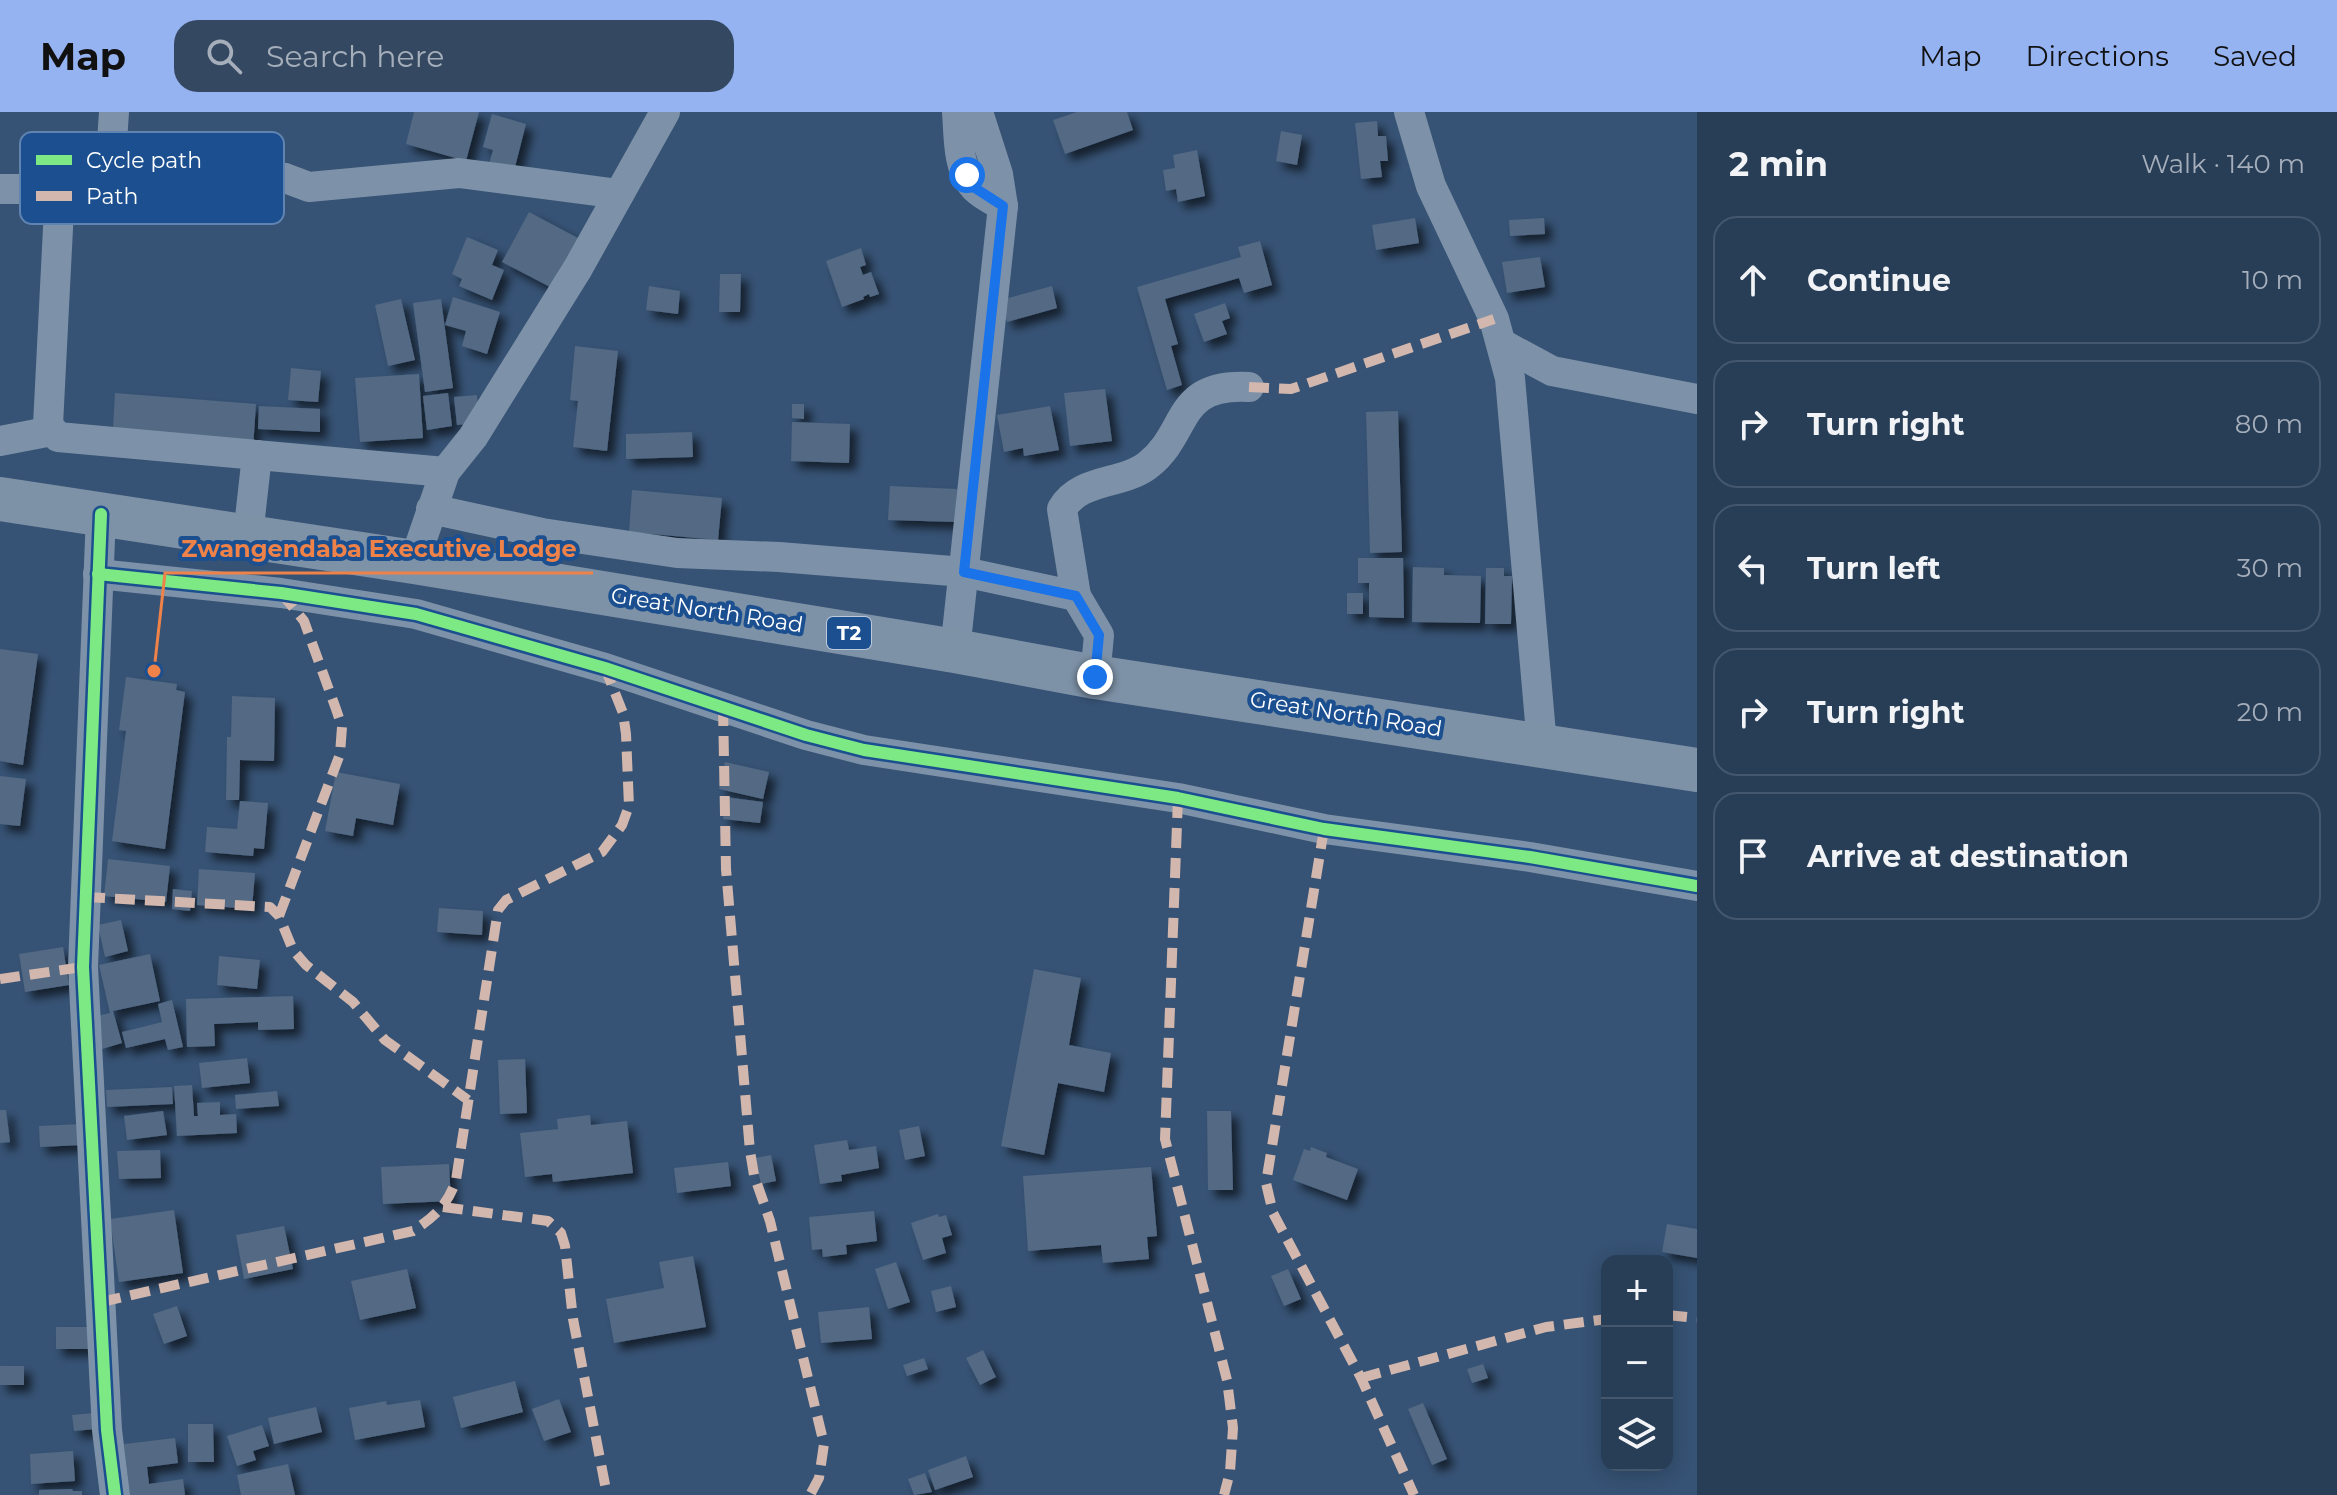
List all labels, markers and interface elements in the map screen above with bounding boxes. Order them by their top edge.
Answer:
search box [174,20,734,92]
text: Map [40,33,126,80]
icon: search [202,34,246,78]
text: Search here [266,38,444,75]
text: Map [1919,39,1981,73]
text: Directions [2025,39,2169,73]
text: Saved [2213,39,2297,73]
legend [20,132,284,224]
text: 2 min [1729,143,1828,185]
text: Cycle path [86,147,202,174]
text: Walk · 140 m [2141,148,2305,180]
route start [949,157,985,193]
text: Path [86,183,138,210]
icon: ahead [1731,258,1775,302]
text: Continue [1807,262,1951,299]
text: 10 m [2242,264,2303,296]
icon: right [1731,402,1775,446]
text: Turn right [1807,406,1964,443]
text: 80 m [2235,408,2303,440]
callout: Zwangendaba Executive Lodge [165,525,593,573]
text: Zwangendaba Executive Lodge [181,534,577,563]
icon: left [1731,546,1775,590]
text: Turn left [1807,550,1940,587]
text: 30 m [2237,552,2303,584]
street label: Great North Road [609,581,805,639]
road number: T2 [827,617,871,649]
route end [1077,659,1113,695]
street label: Great North Road [1248,685,1444,743]
icon: right [1731,690,1775,734]
text: Turn right [1807,694,1964,731]
text: 20 m [2237,696,2303,728]
icon: arrive [1731,834,1775,878]
text: Arrive at destination [1807,838,2129,875]
map controls [1601,1255,1673,1471]
button: + [1601,1255,1673,1327]
button: − [1601,1327,1673,1399]
button: layers [1601,1399,1673,1471]

